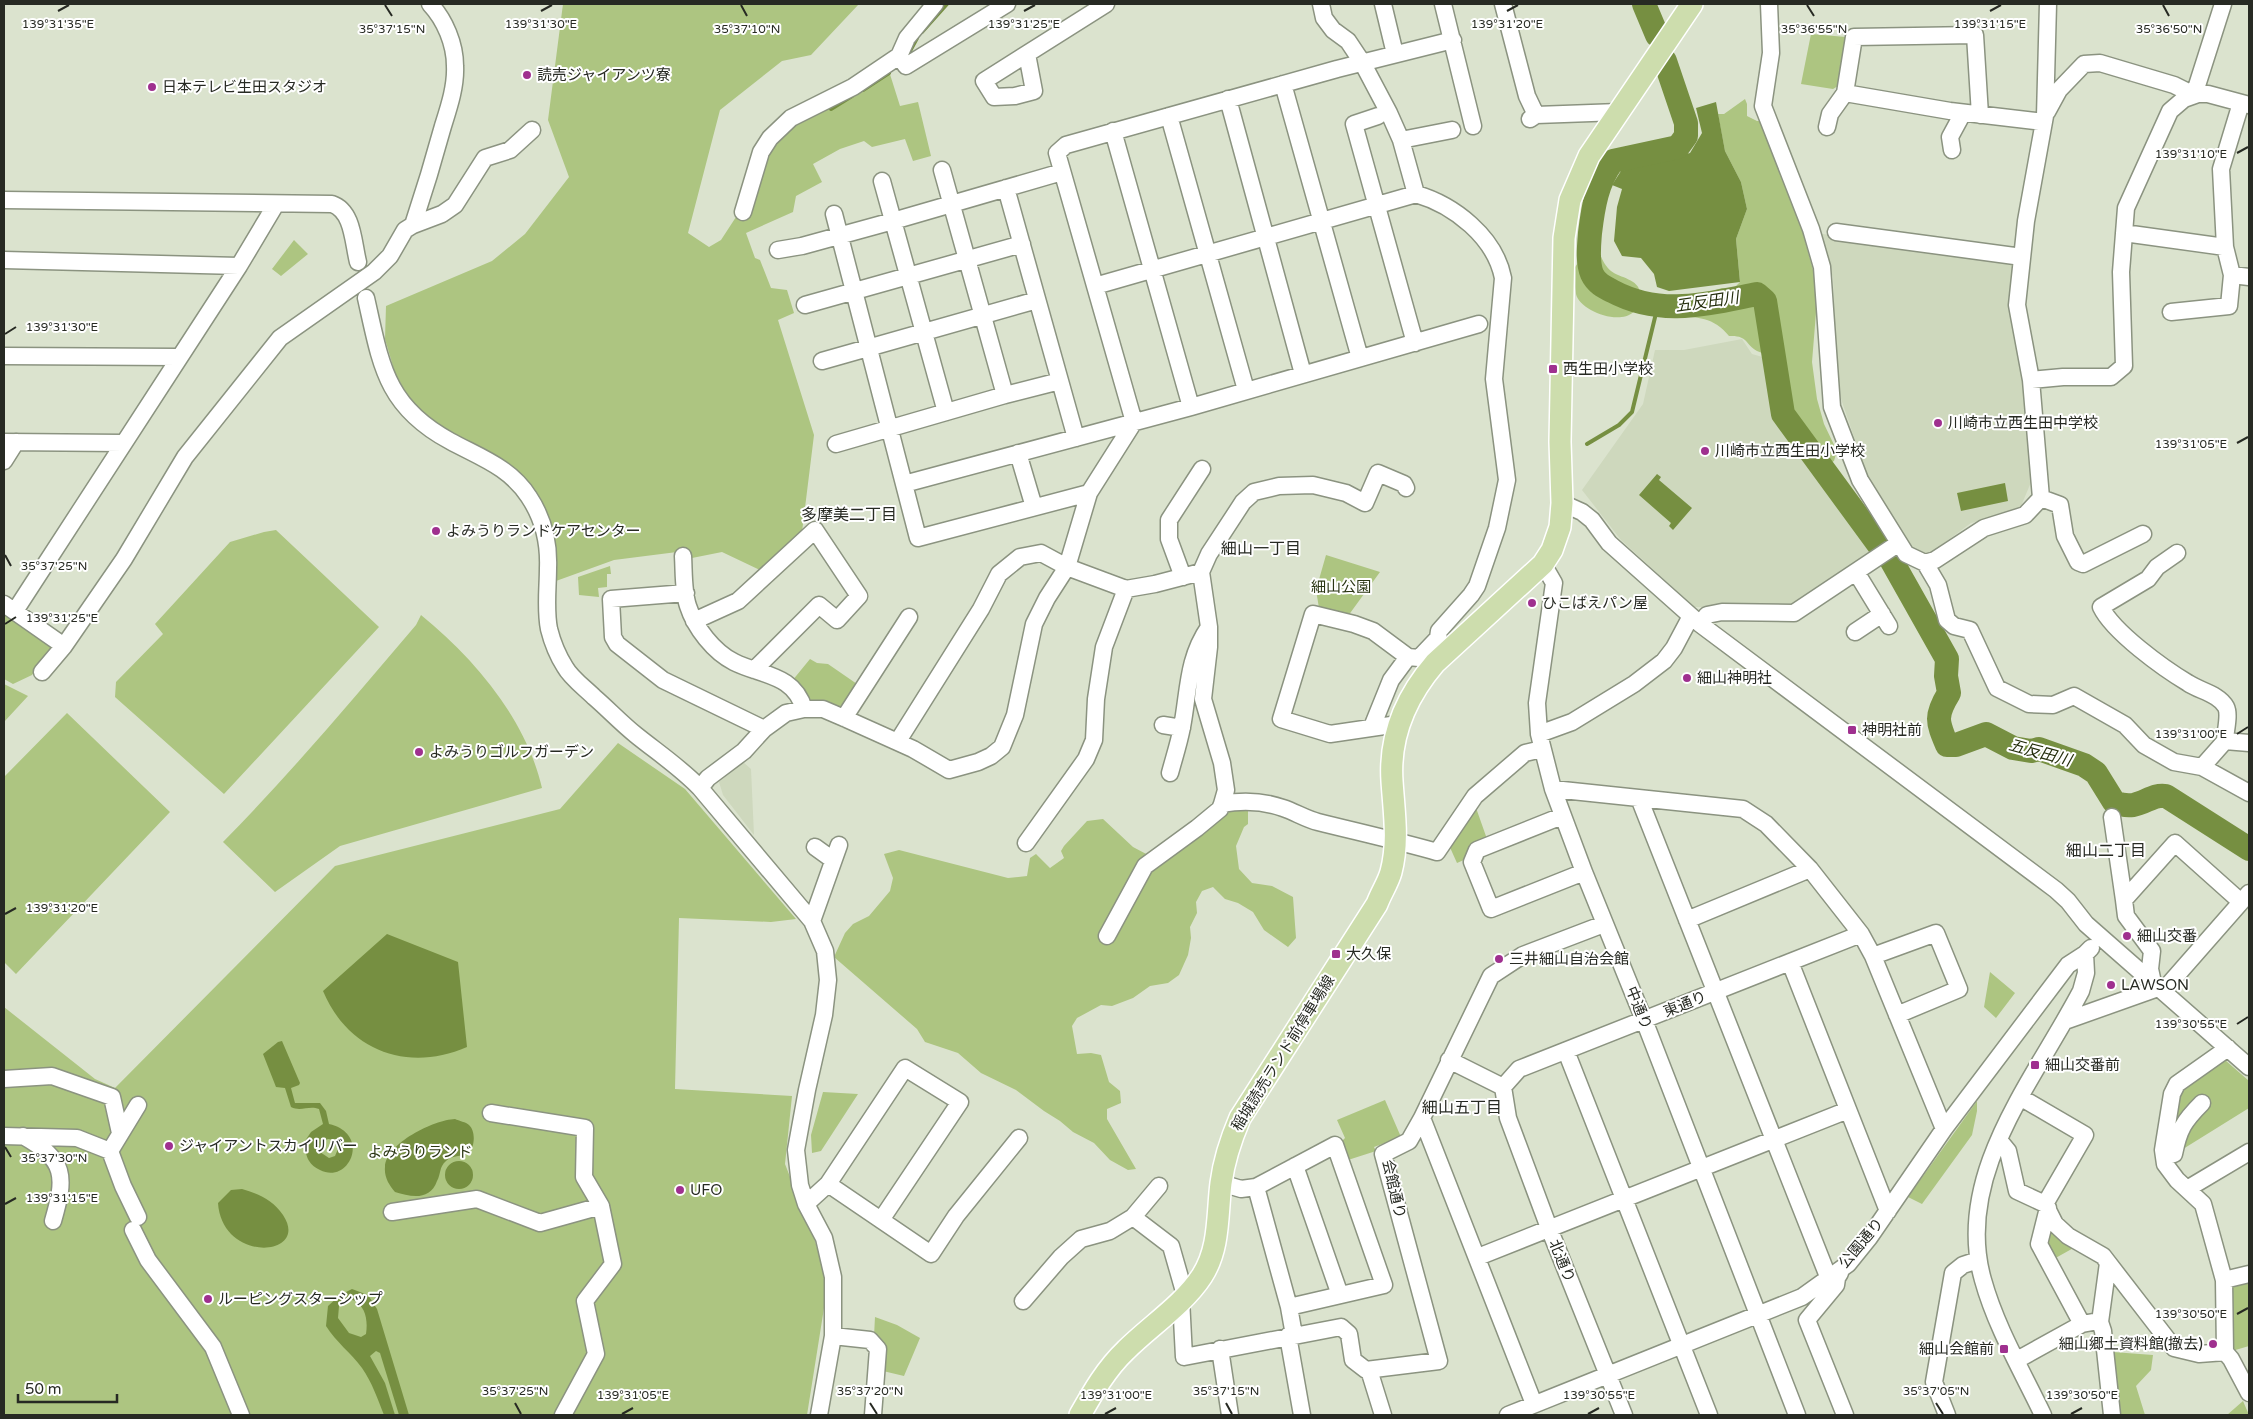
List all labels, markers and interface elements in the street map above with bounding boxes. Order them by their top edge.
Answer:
text: 139°31'35"E [22,17,95,31]
text: 139°31'30"E [505,17,578,31]
text: 139°31'25"E [988,17,1061,31]
text: 139°31'20"E [1471,17,1544,31]
text: 139°31'15"E [1954,17,2027,31]
text: 35°37'15"N [359,22,425,36]
text: 35°37'10"N [714,22,780,36]
text: 35°36'55"N [1781,22,1847,36]
text: 35°36'50"N [2136,22,2202,36]
place label: 読売ジャイアンツ寮 [537,66,671,84]
marker: 読売ジャイアンツ寮 [521,69,533,81]
place label: 日本テレビ生田スタジオ [162,78,327,96]
marker: 日本テレビ生田スタジオ [146,81,158,93]
text: 139°31'10"E [2155,147,2228,161]
water label: 五反田川 [1674,287,1742,316]
text: 139°31'30"E [26,320,99,334]
place label: 西生田小学校 [1563,360,1653,378]
marker: 西生田小学校 [1547,363,1559,375]
place label: 川崎市立西生田中学校 [1948,414,2098,432]
marker: 川崎市立西生田中学校 [1932,417,1944,429]
text: 139°31'05"E [2155,437,2228,451]
place label: 川崎市立西生田小学校 [1715,442,1865,460]
marker: 川崎市立西生田小学校 [1699,445,1711,457]
district label: 多摩美二丁目 [801,505,897,525]
place label: よみうりランドケアセンター [446,522,641,540]
marker: よみうりランドケアセンター [430,525,442,537]
district label: 細山一丁目 [1221,539,1301,559]
text: 35°37'25"N [21,559,87,573]
park label: 細山公園 [1311,578,1371,596]
place label: ひこばえパン屋 [1542,594,1648,612]
marker: ひこばえパン屋 [1526,597,1538,609]
text: 139°31'25"E [26,611,99,625]
place label: 細山神明社 [1697,669,1772,687]
marker: 細山神明社 [1681,672,1693,684]
place label: 神明社前 [1862,721,1922,739]
marker: 神明社前 [1846,724,1858,736]
text: 139°31'00"E [2155,727,2228,741]
water label: 五反田川 [2006,735,2075,771]
place label: よみうりゴルフガーデン [429,743,594,761]
marker: よみうりゴルフガーデン [413,746,425,758]
district label: 細山二丁目 [2066,841,2146,861]
text: 139°31'20"E [26,901,99,915]
place label: 細山交番 [2137,927,2197,945]
marker: 細山交番 [2121,930,2133,942]
place label: 大久保 [1346,945,1391,963]
marker: 大久保 [1330,948,1342,960]
place label: 三井細山自治会館 [1509,950,1629,968]
marker: 三井細山自治会館 [1493,953,1505,965]
street label: 稲城読売ランド前停車場線 [1228,972,1338,1134]
place label: LAWSON [2121,976,2189,994]
marker: LAWSON [2105,979,2117,991]
street label: 中通り [1622,984,1656,1032]
street label: 東通り [1661,987,1709,1021]
text: 139°30'55"E [2155,1017,2228,1031]
place label: 細山交番前 [2045,1056,2120,1074]
marker: 細山交番前 [2029,1059,2041,1071]
district label: 細山五丁目 [1422,1098,1502,1118]
place label: ジャイアントスカイリバー [179,1137,358,1155]
marker: ジャイアントスカイリバー [163,1140,175,1152]
park label: よみうりランド [367,1143,473,1161]
text: 35°37'30"N [21,1151,87,1165]
street label: 会館通り [1378,1158,1410,1220]
place label: UFO [690,1181,722,1199]
marker: UFO [674,1184,686,1196]
text: 139°31'15"E [26,1191,99,1205]
street label: 公園通り [1835,1214,1887,1272]
street label: 北通り [1545,1237,1579,1285]
place label: ルーピングスターシップ [218,1290,383,1308]
marker: ルーピングスターシップ [202,1293,214,1305]
text: 139°30'50"E [2155,1307,2228,1321]
place label: 細山郷土資料館(撤去) [2059,1335,2203,1353]
marker: 細山郷土資料館(撤去) [2207,1338,2219,1350]
place label: 細山会館前 [1919,1340,1994,1358]
marker: 細山会館前 [1998,1343,2010,1355]
scale bar [18,1372,116,1404]
text: 50 m [25,1380,62,1398]
text: 35°37'25"N [482,1384,548,1398]
text: 35°37'20"N [837,1384,903,1398]
text: 35°37'15"N [1193,1384,1259,1398]
text: 35°37'05"N [1903,1384,1969,1398]
text: 139°31'05"E [597,1388,670,1402]
text: 139°31'00"E [1080,1388,1153,1402]
text: 139°30'55"E [1563,1388,1636,1402]
text: 139°30'50"E [2046,1388,2119,1402]

